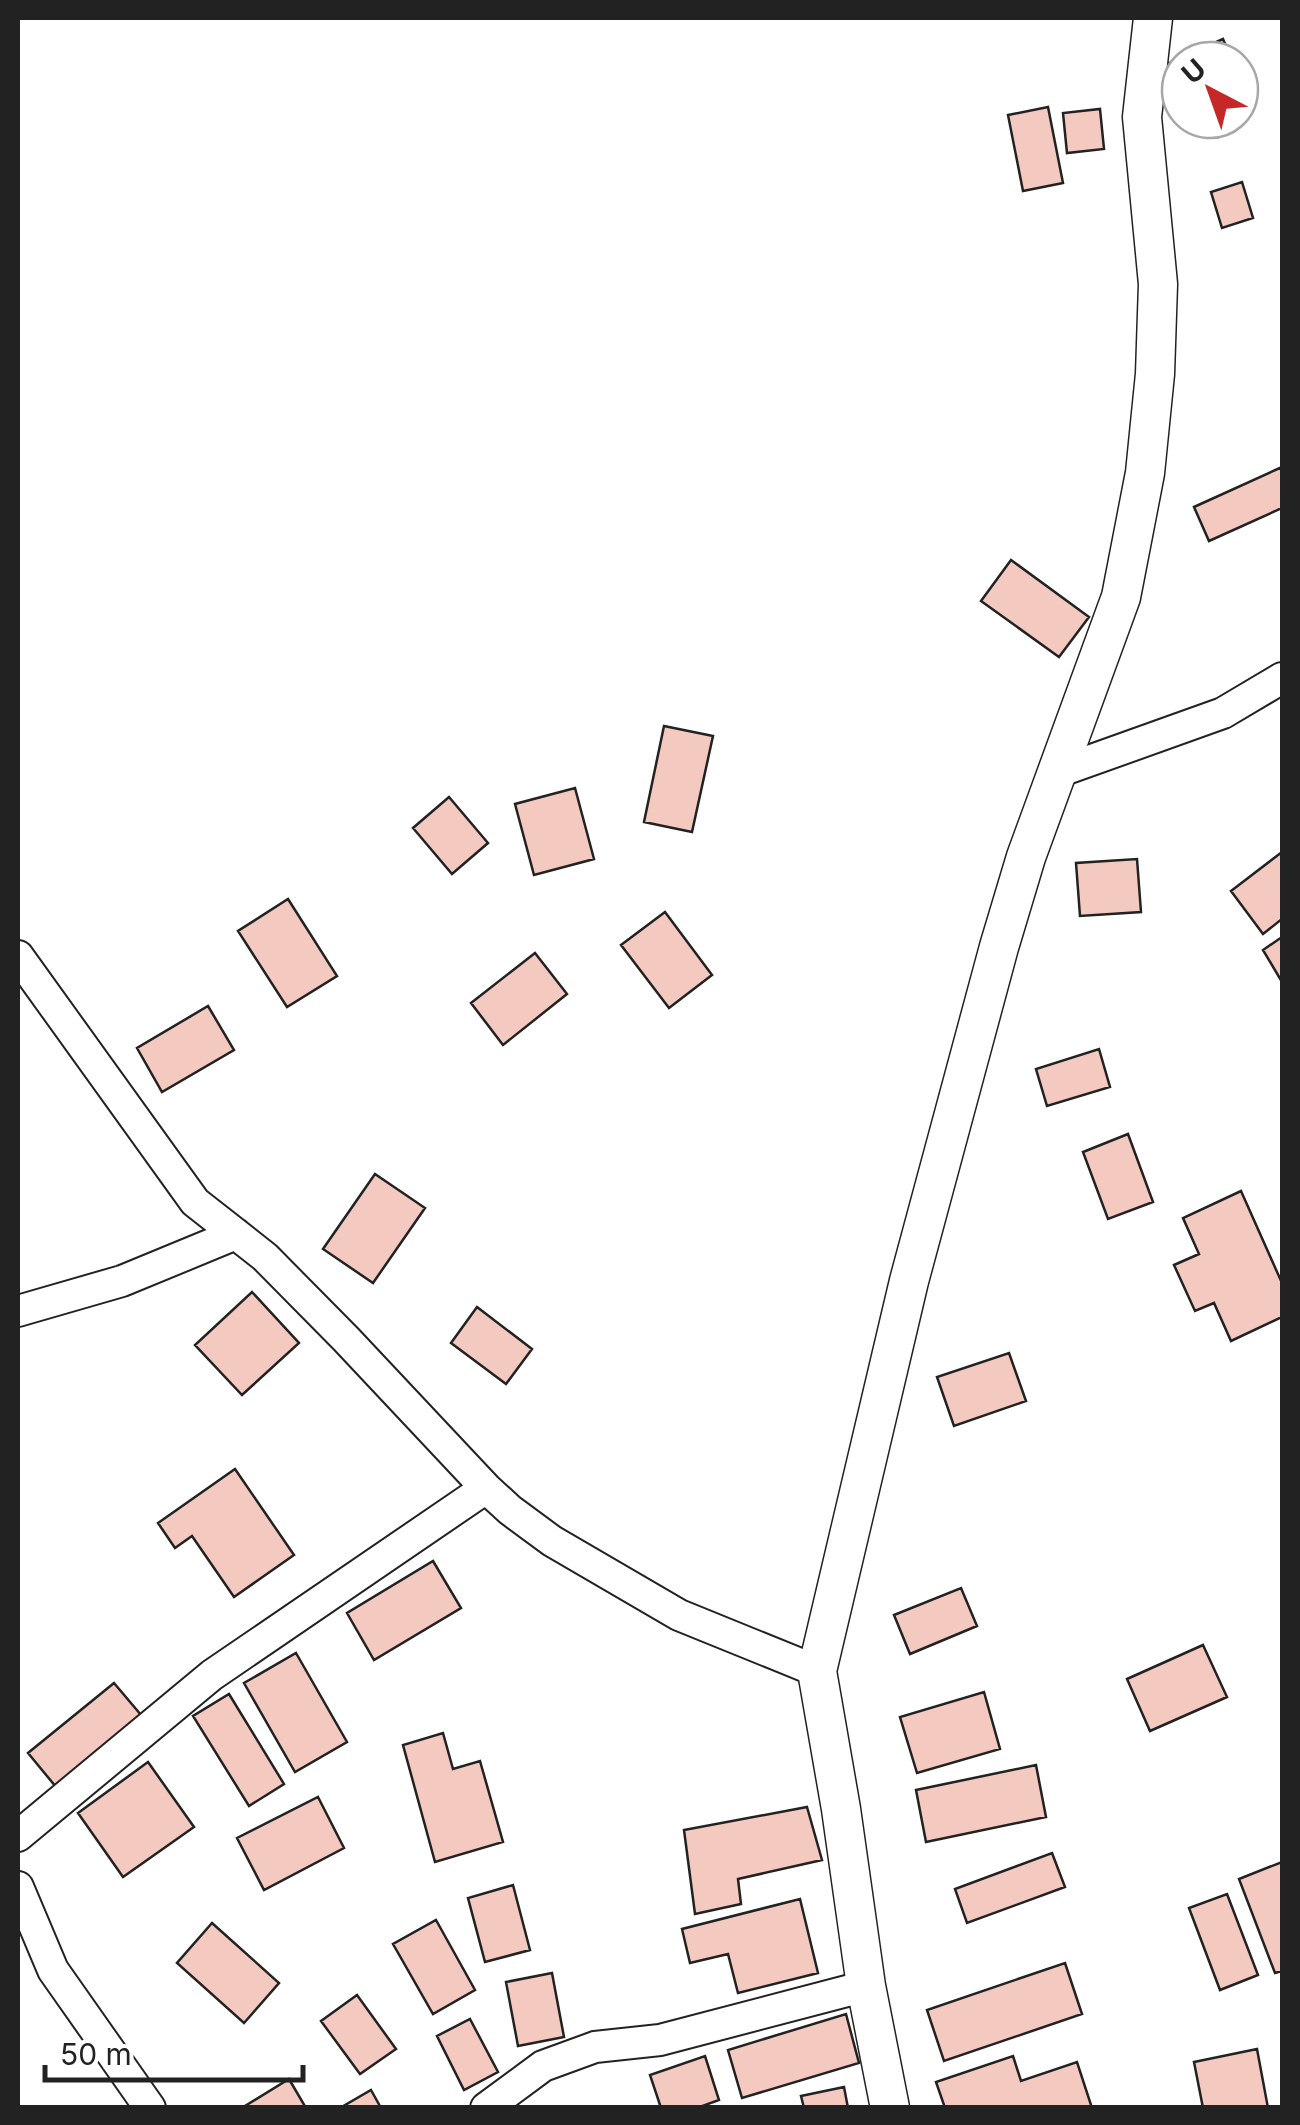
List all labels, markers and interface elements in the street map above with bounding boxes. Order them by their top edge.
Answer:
north arrow [1160,40,1260,140]
text: U [1175,52,1212,91]
scale bar [45,2020,302,2082]
text: 50 m [60,2036,132,2072]

